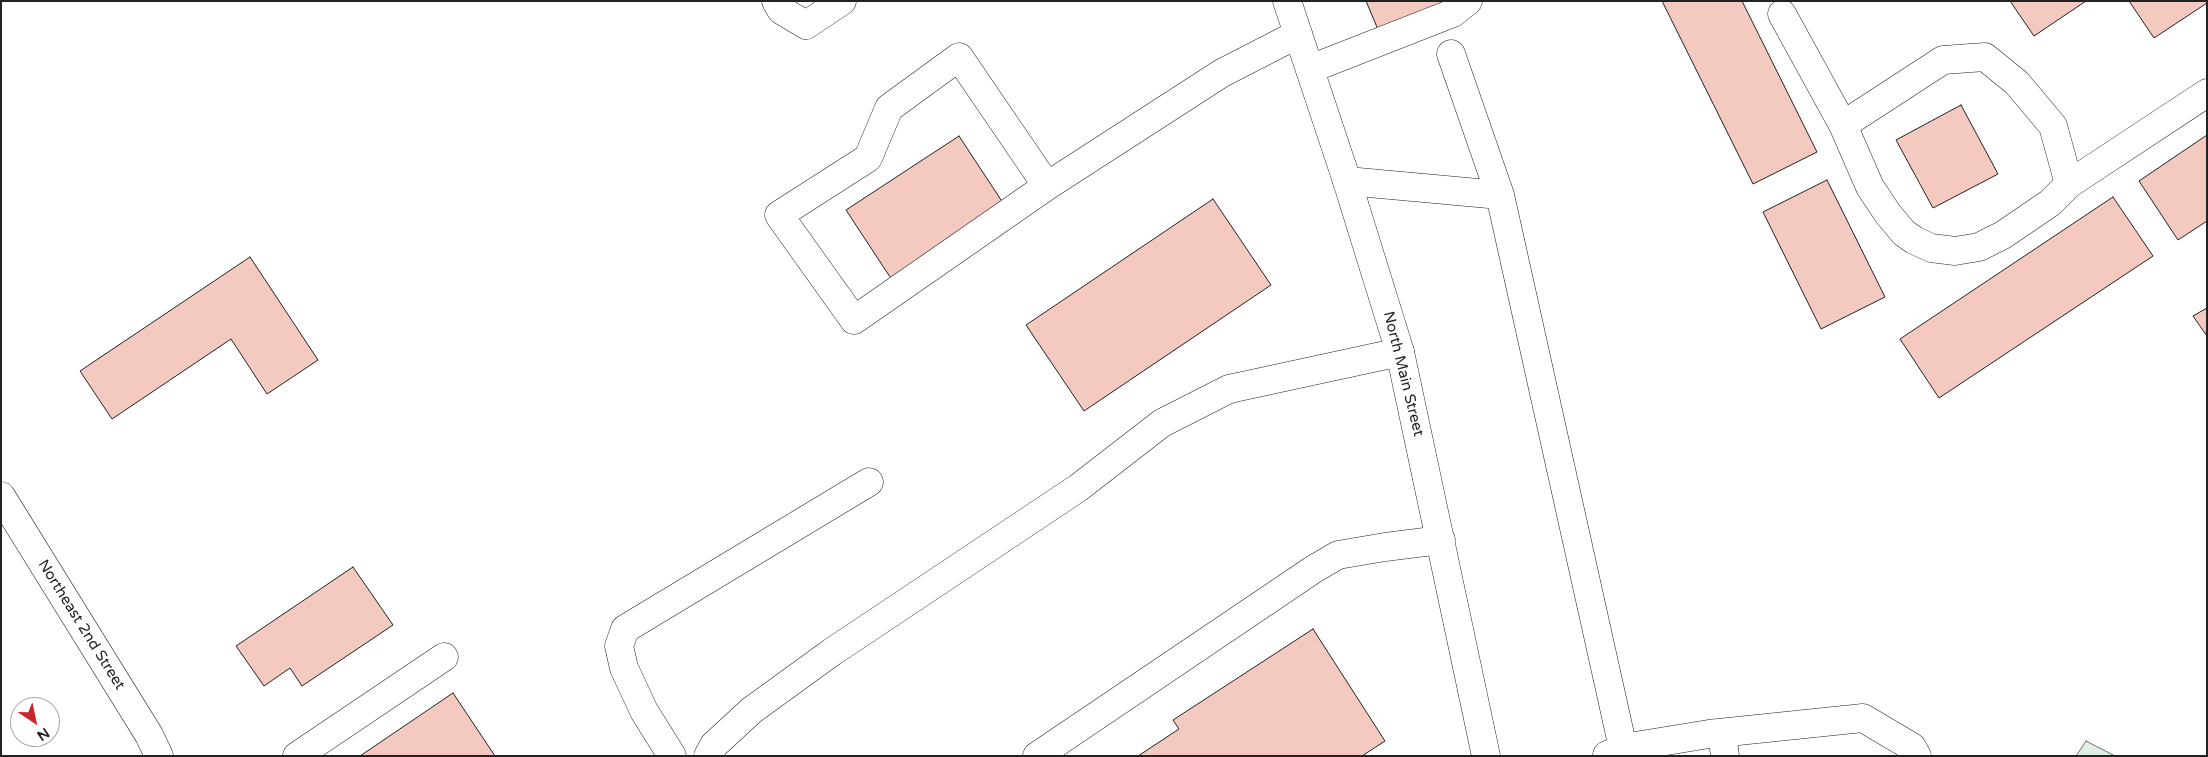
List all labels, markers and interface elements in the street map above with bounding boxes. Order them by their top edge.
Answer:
street label: North Main Street [1379,310,1427,438]
street label: Northeast 2nd Street [34,557,128,693]
north arrow [10,697,60,747]
text: N [34,724,53,744]

